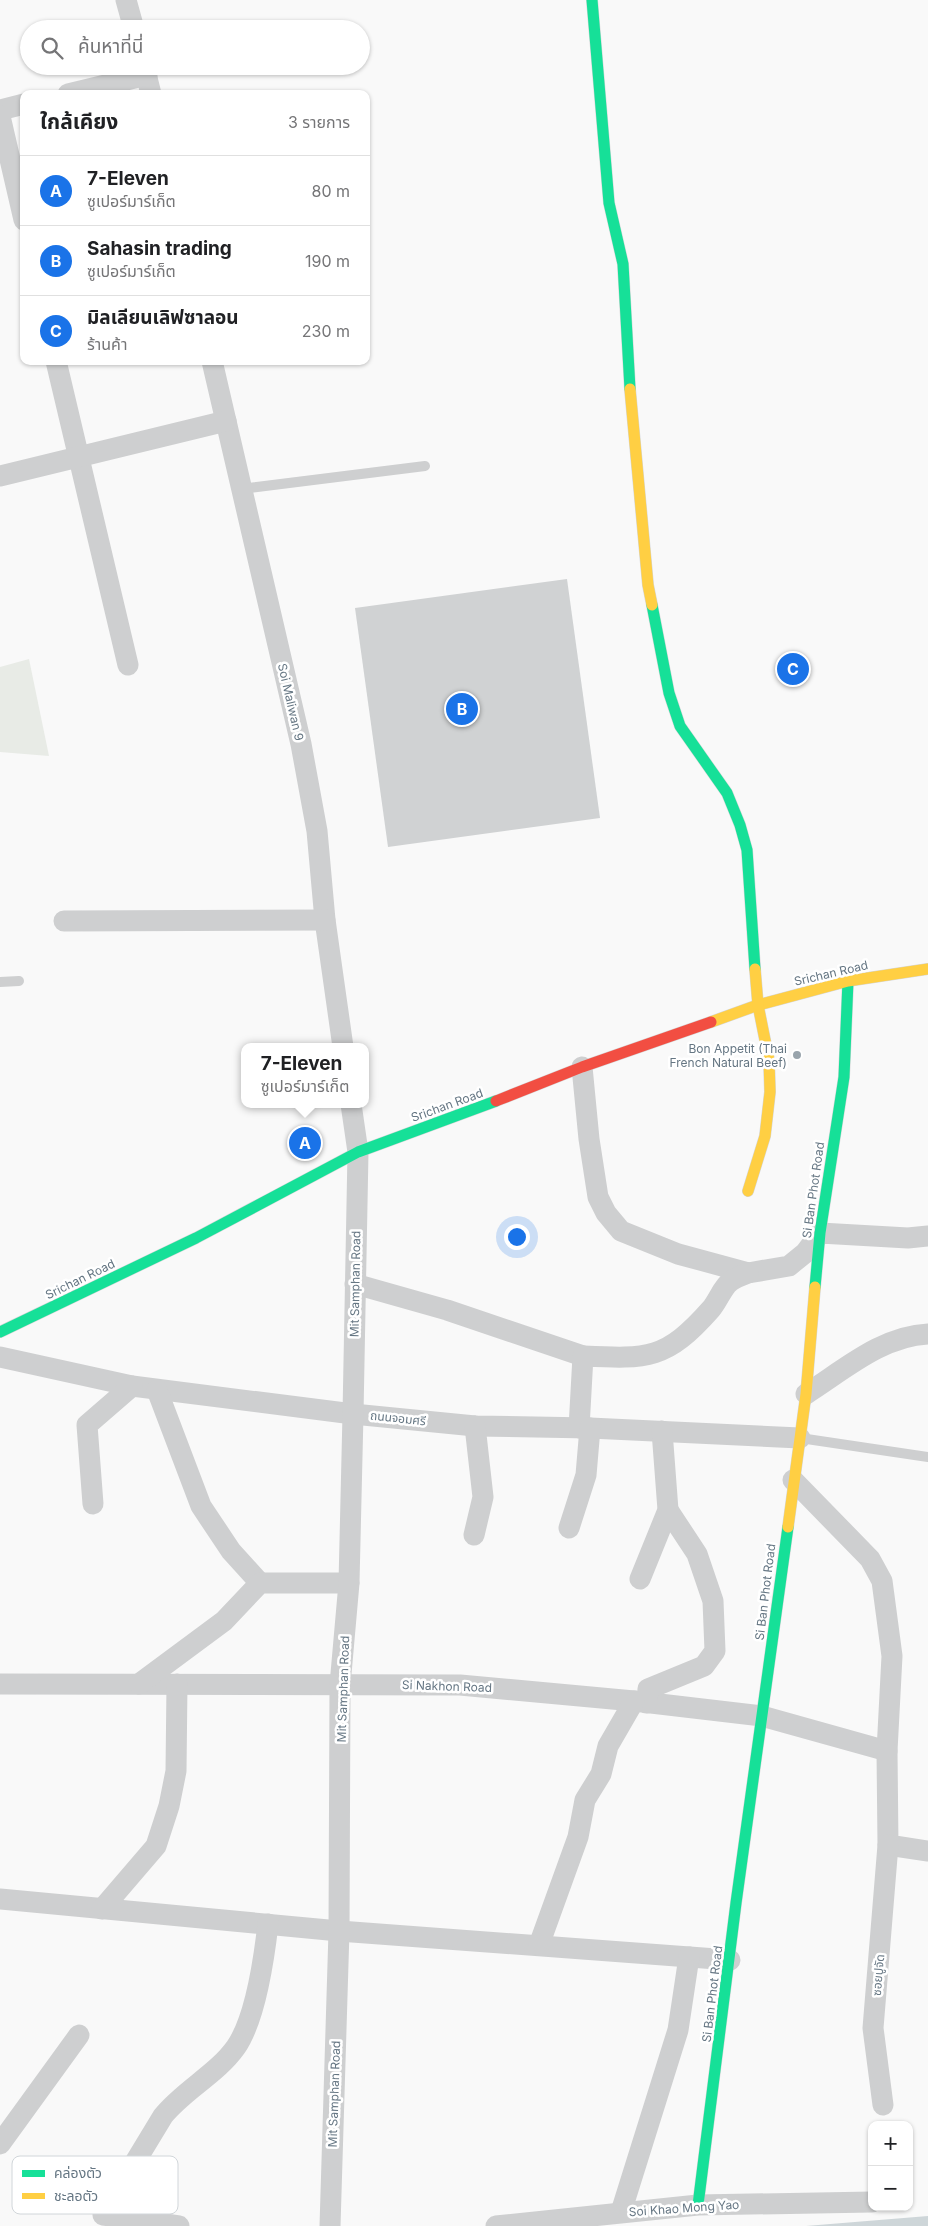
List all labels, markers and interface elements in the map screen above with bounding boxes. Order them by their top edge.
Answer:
search box [20,20,370,75]
icon: search [38,34,66,62]
text: ค้นหาที่นี่ [78,35,143,58]
text: ใกล้เคียง [40,109,118,134]
text: 3 รายการ [288,112,350,132]
text: 7-Eleven [87,167,169,190]
text: A [50,181,62,201]
text: 80 m [311,181,350,201]
text: ซูเปอร์มาร์เก็ต [87,191,176,211]
text: Sahasin trading [87,237,232,260]
text: B [51,251,61,271]
text: 190 m [305,251,350,271]
text: ซูเปอร์มาร์เก็ต [87,261,176,281]
text: มิลเลียนเลิฟซาลอน [87,306,239,329]
text: C [50,321,62,341]
text: 230 m [302,321,350,341]
text: ร้านค้า [87,334,127,354]
pin: C [777,650,809,688]
street label: Soi Maliwan 9 [275,662,307,742]
pin: B [446,690,478,728]
street label: Srichan Road [793,957,869,989]
place label: Bon Appetit (Thai French Natural Beef) [670,1041,787,1070]
popup [241,1043,369,1108]
marker: Bon Appetit (Thai French Natural Beef) [791,1049,803,1061]
text: 7-Eleven [261,1052,342,1075]
text: ซูเปอร์มาร์เก็ต [261,1076,349,1096]
street label: Srichan Road [409,1085,485,1125]
pin: A [289,1124,321,1162]
street label: Si Ban Phot Road [799,1141,827,1239]
your location [504,1224,530,1250]
street label: Mit Samphan Road [347,1231,363,1337]
street label: Srichan Road [43,1256,117,1302]
street label: ถนนจอมศรี [369,1408,427,1428]
street label: Si Ban Phot Road [752,1543,778,1641]
street label: Mit Samphan Road [334,1635,352,1743]
street label: Si Nakhon Road [402,1677,492,1695]
street label: Si Ban Phot Road [699,1945,725,2043]
street label: ซอยปูจัด [869,1954,887,1996]
street label: Mit Samphan Road [325,2040,343,2148]
map controls [868,2121,913,2211]
button: + [868,2121,913,2166]
legend [12,2156,178,2214]
text: คล่องตัว [54,2164,102,2181]
button: − [868,2166,913,2211]
text: ชะลอตัว [54,2187,98,2204]
street label: Soi Khao Mong Yao [628,2197,740,2219]

